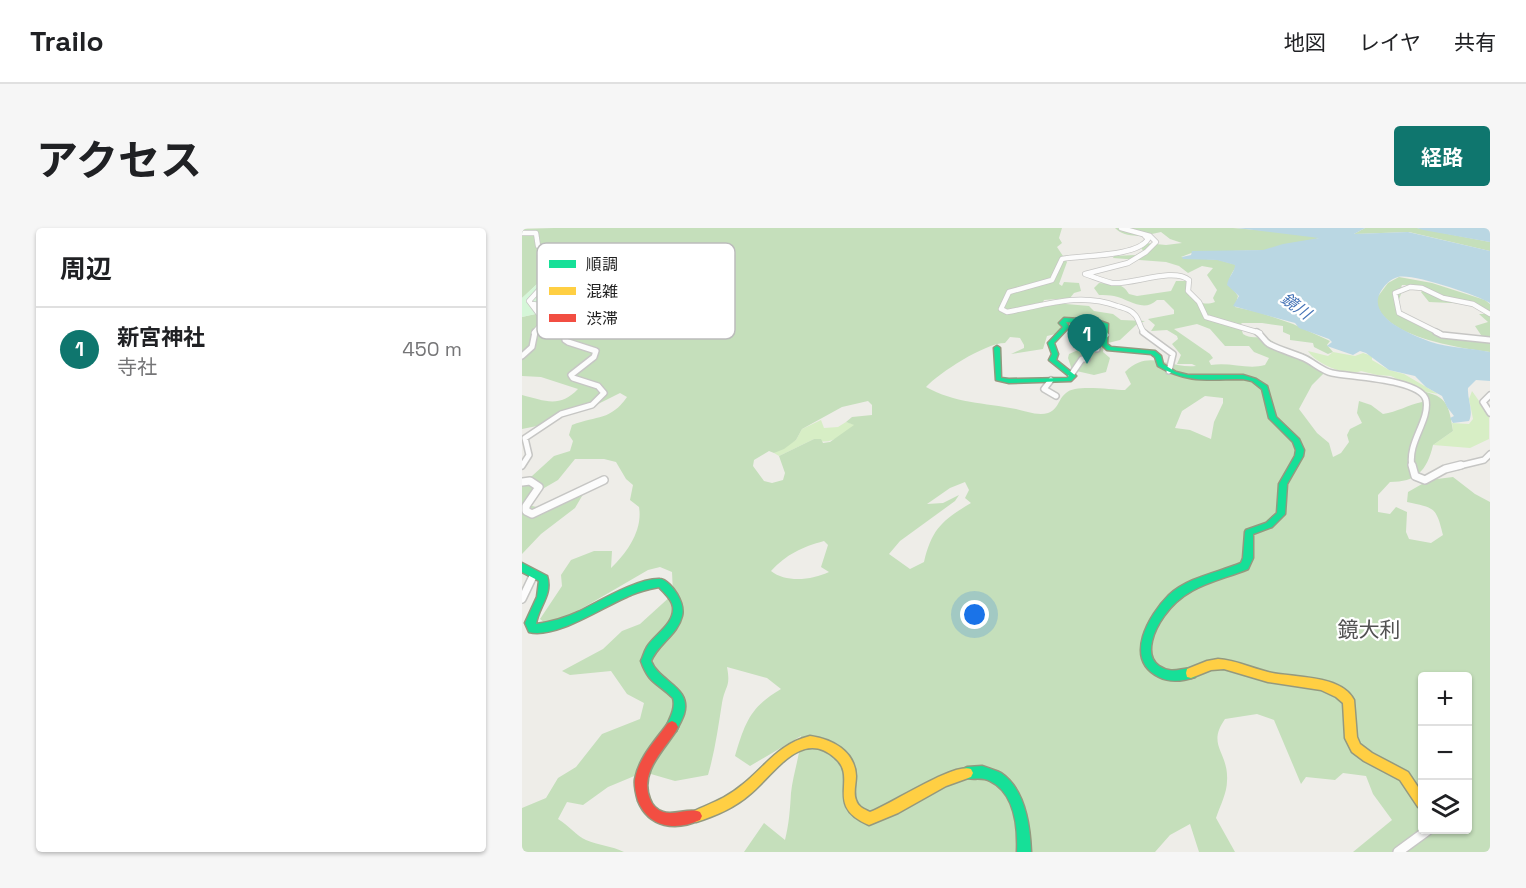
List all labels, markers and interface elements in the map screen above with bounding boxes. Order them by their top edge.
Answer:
text: Trailo [30,23,104,59]
text: 地図 [1284,29,1326,56]
text: レイヤ [1359,29,1421,56]
text: 共有 [1454,29,1496,56]
button: 経路 [1394,126,1490,186]
text: アクセス [36,134,202,187]
legend [537,243,735,339]
text: 周辺 [60,252,112,286]
text: 順調 [586,254,618,275]
text: 混雑 [586,281,618,302]
water label: 鏡川 [1277,288,1317,325]
text: 渋滞 [586,308,618,329]
pin: 1 [1068,314,1106,364]
text: 新宮神社 [117,323,205,351]
text: 1 [75,336,84,362]
text: 450 m [402,336,462,362]
text: 寺社 [117,354,157,380]
your location [960,600,989,629]
district label: 鏡大利 [1338,616,1401,643]
map controls [1418,672,1472,834]
button: + [1418,672,1472,726]
button: − [1418,726,1472,780]
button: layers [1418,780,1472,834]

